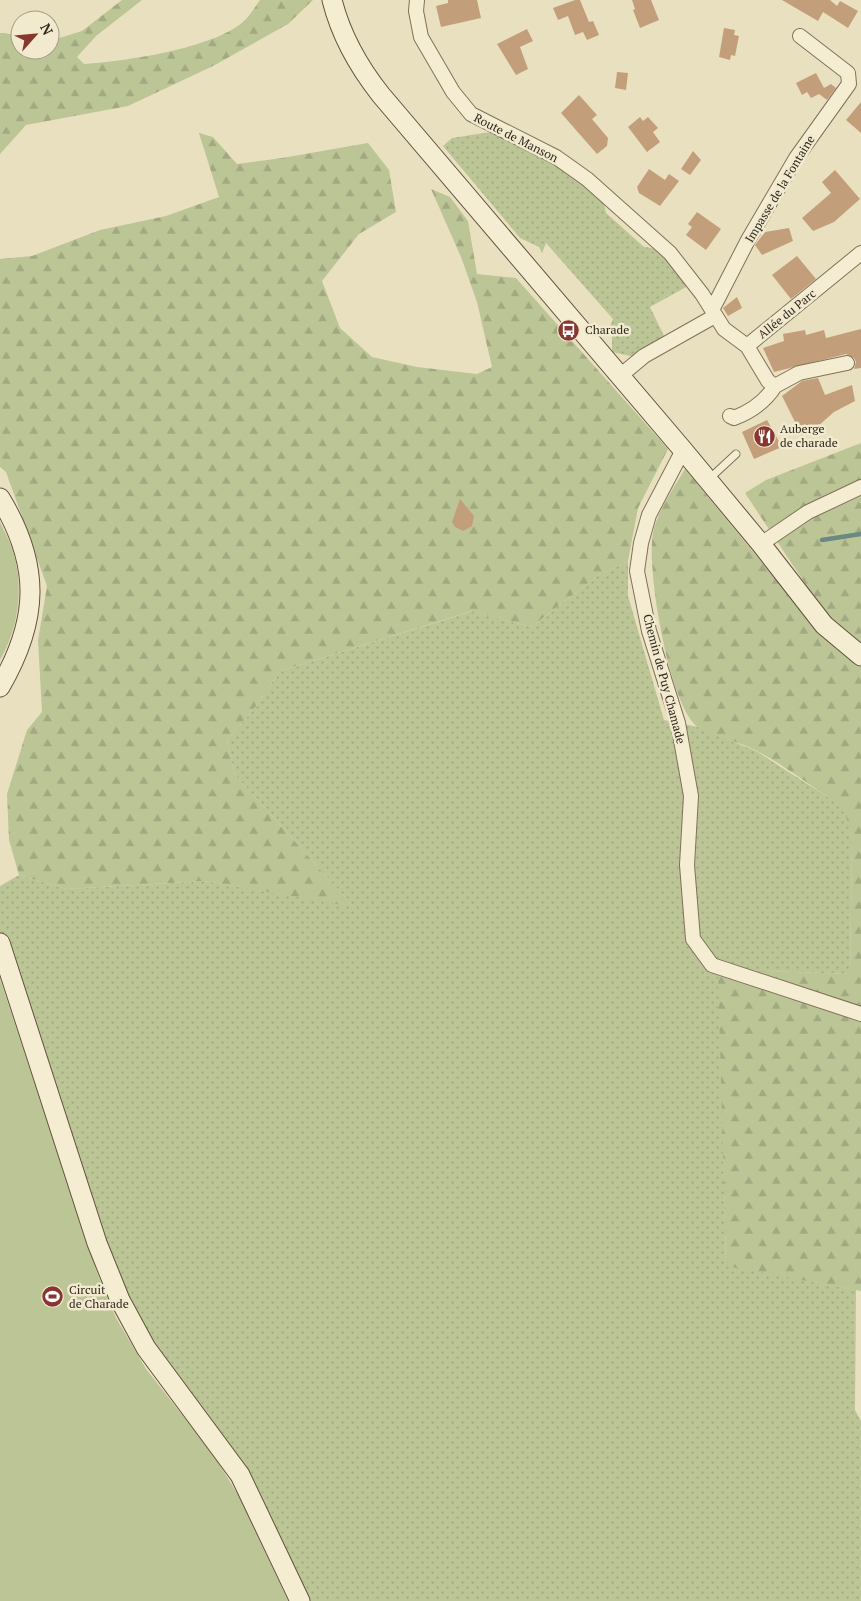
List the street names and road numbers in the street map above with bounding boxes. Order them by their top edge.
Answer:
street label: Route de Manson [472,110,561,165]
street label: Impasse de la Fontaine [742,132,818,245]
street label: Allée du Parc [755,285,819,342]
street label: Chemin de Puy Chamade [640,613,689,745]

